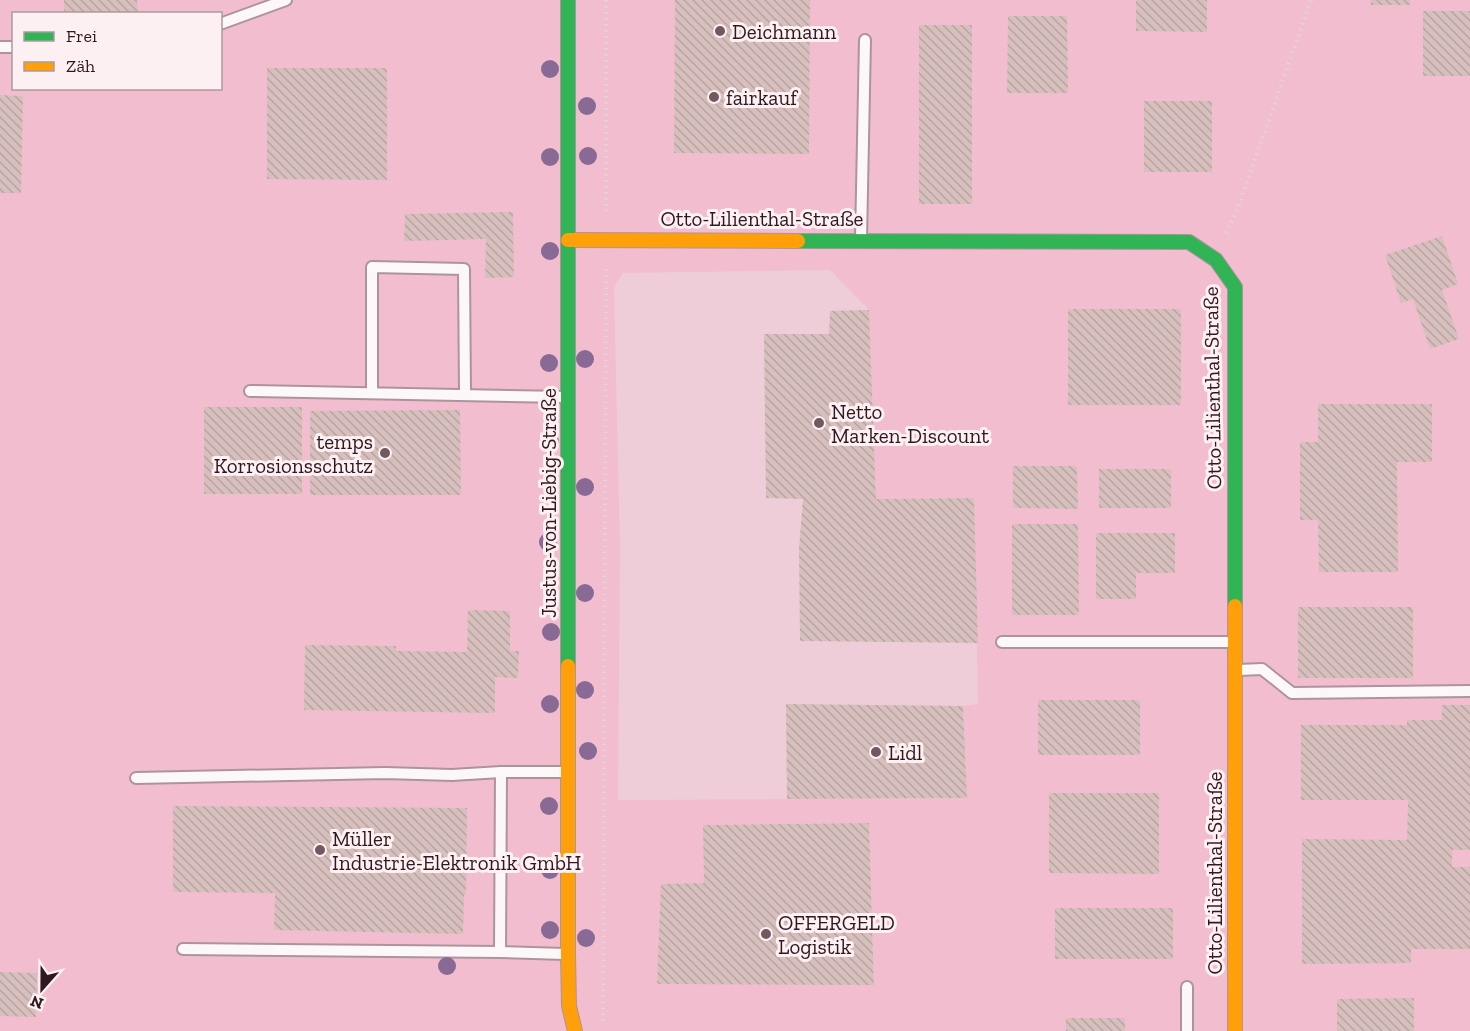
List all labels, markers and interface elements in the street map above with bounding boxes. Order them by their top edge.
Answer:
legend [12,12,222,90]
place label: Deichmann [732,19,836,44]
marker: Deichmann [713,24,727,38]
text: Frei [66,25,97,47]
text: Zäh [66,55,95,77]
place label: fairkauf [726,85,798,110]
marker: fairkauf [707,90,721,104]
street label: Otto-Lilienthal-Straße [661,206,864,231]
street label: Otto-Lilienthal-Straße [1198,286,1226,490]
street label: Justus-von-Liebig-Straße [536,388,561,618]
place label: Netto Marken-Discount [831,399,989,448]
marker: Netto Marken-Discount [812,416,826,430]
place label: temps Korrosionsschutz [214,429,373,478]
marker: temps Korrosionsschutz [378,446,392,460]
place label: Lidl [888,740,923,765]
marker: Lidl [869,745,883,759]
street label: Otto-Lilienthal-Straße [1202,771,1227,974]
place label: Müller Industrie-Elektronik GmbH [332,826,581,875]
marker: Müller Industrie-Elektronik GmbH [313,843,327,857]
place label: OFFERGELD Logistik [778,910,895,959]
marker: OFFERGELD Logistik [759,927,773,941]
north arrow [12,959,72,1019]
text: N [28,991,46,1014]

